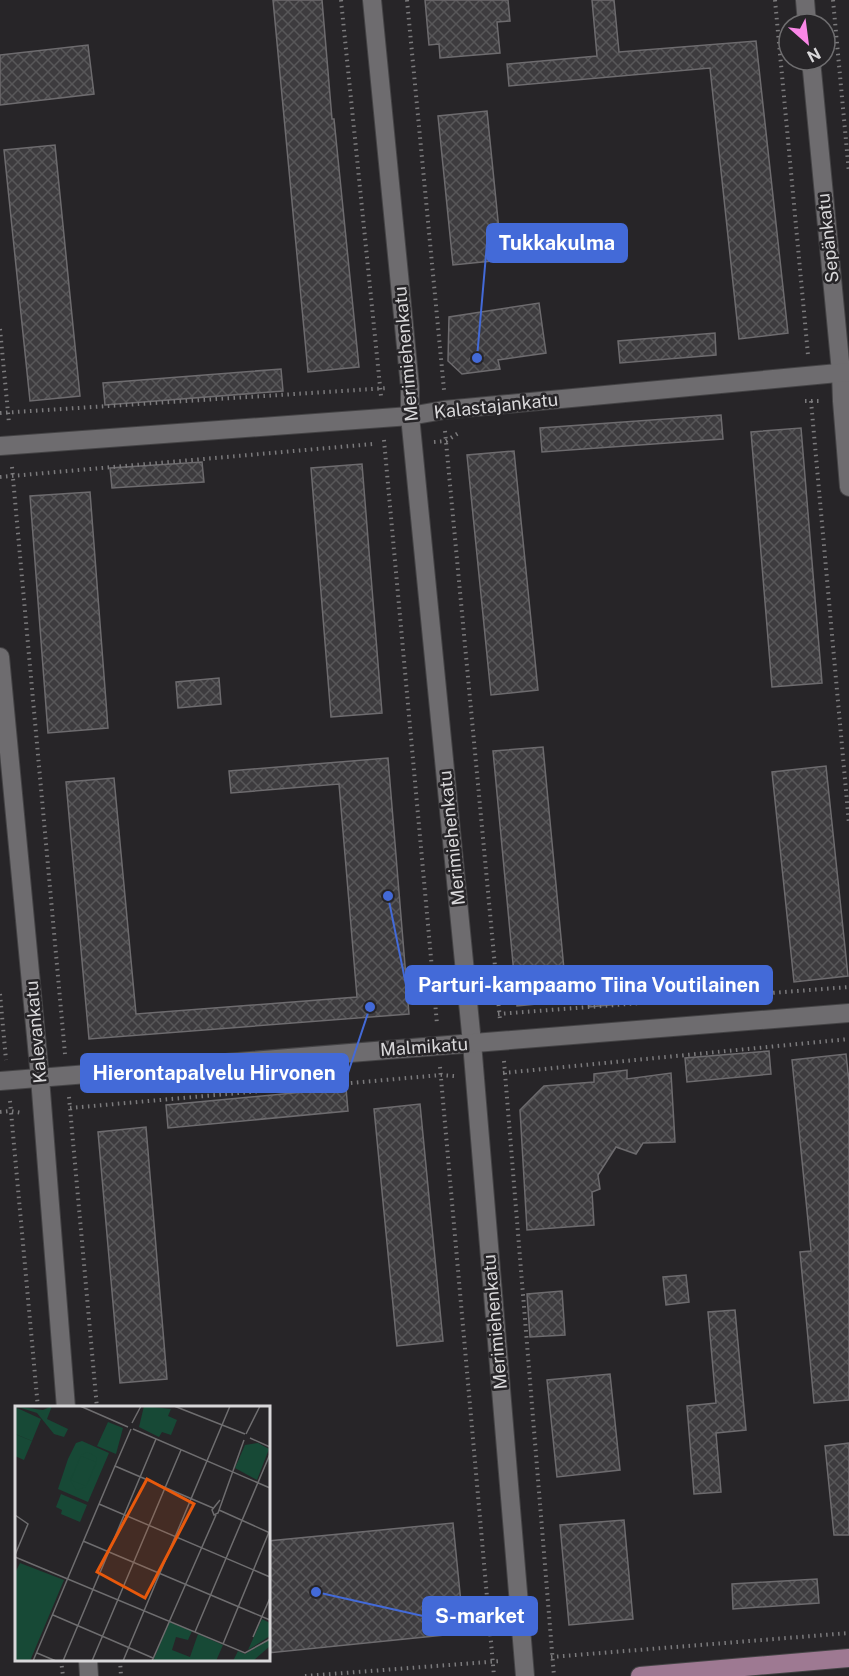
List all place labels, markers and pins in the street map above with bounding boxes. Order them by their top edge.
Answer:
callout: Tukkakulma [487,224,627,262]
callout: Parturi-kampaamo Tiina Voutilainen [406,966,772,1004]
callout: Hierontapalvelu Hirvonen [81,1054,348,1092]
callout: S-market [423,1597,537,1635]

